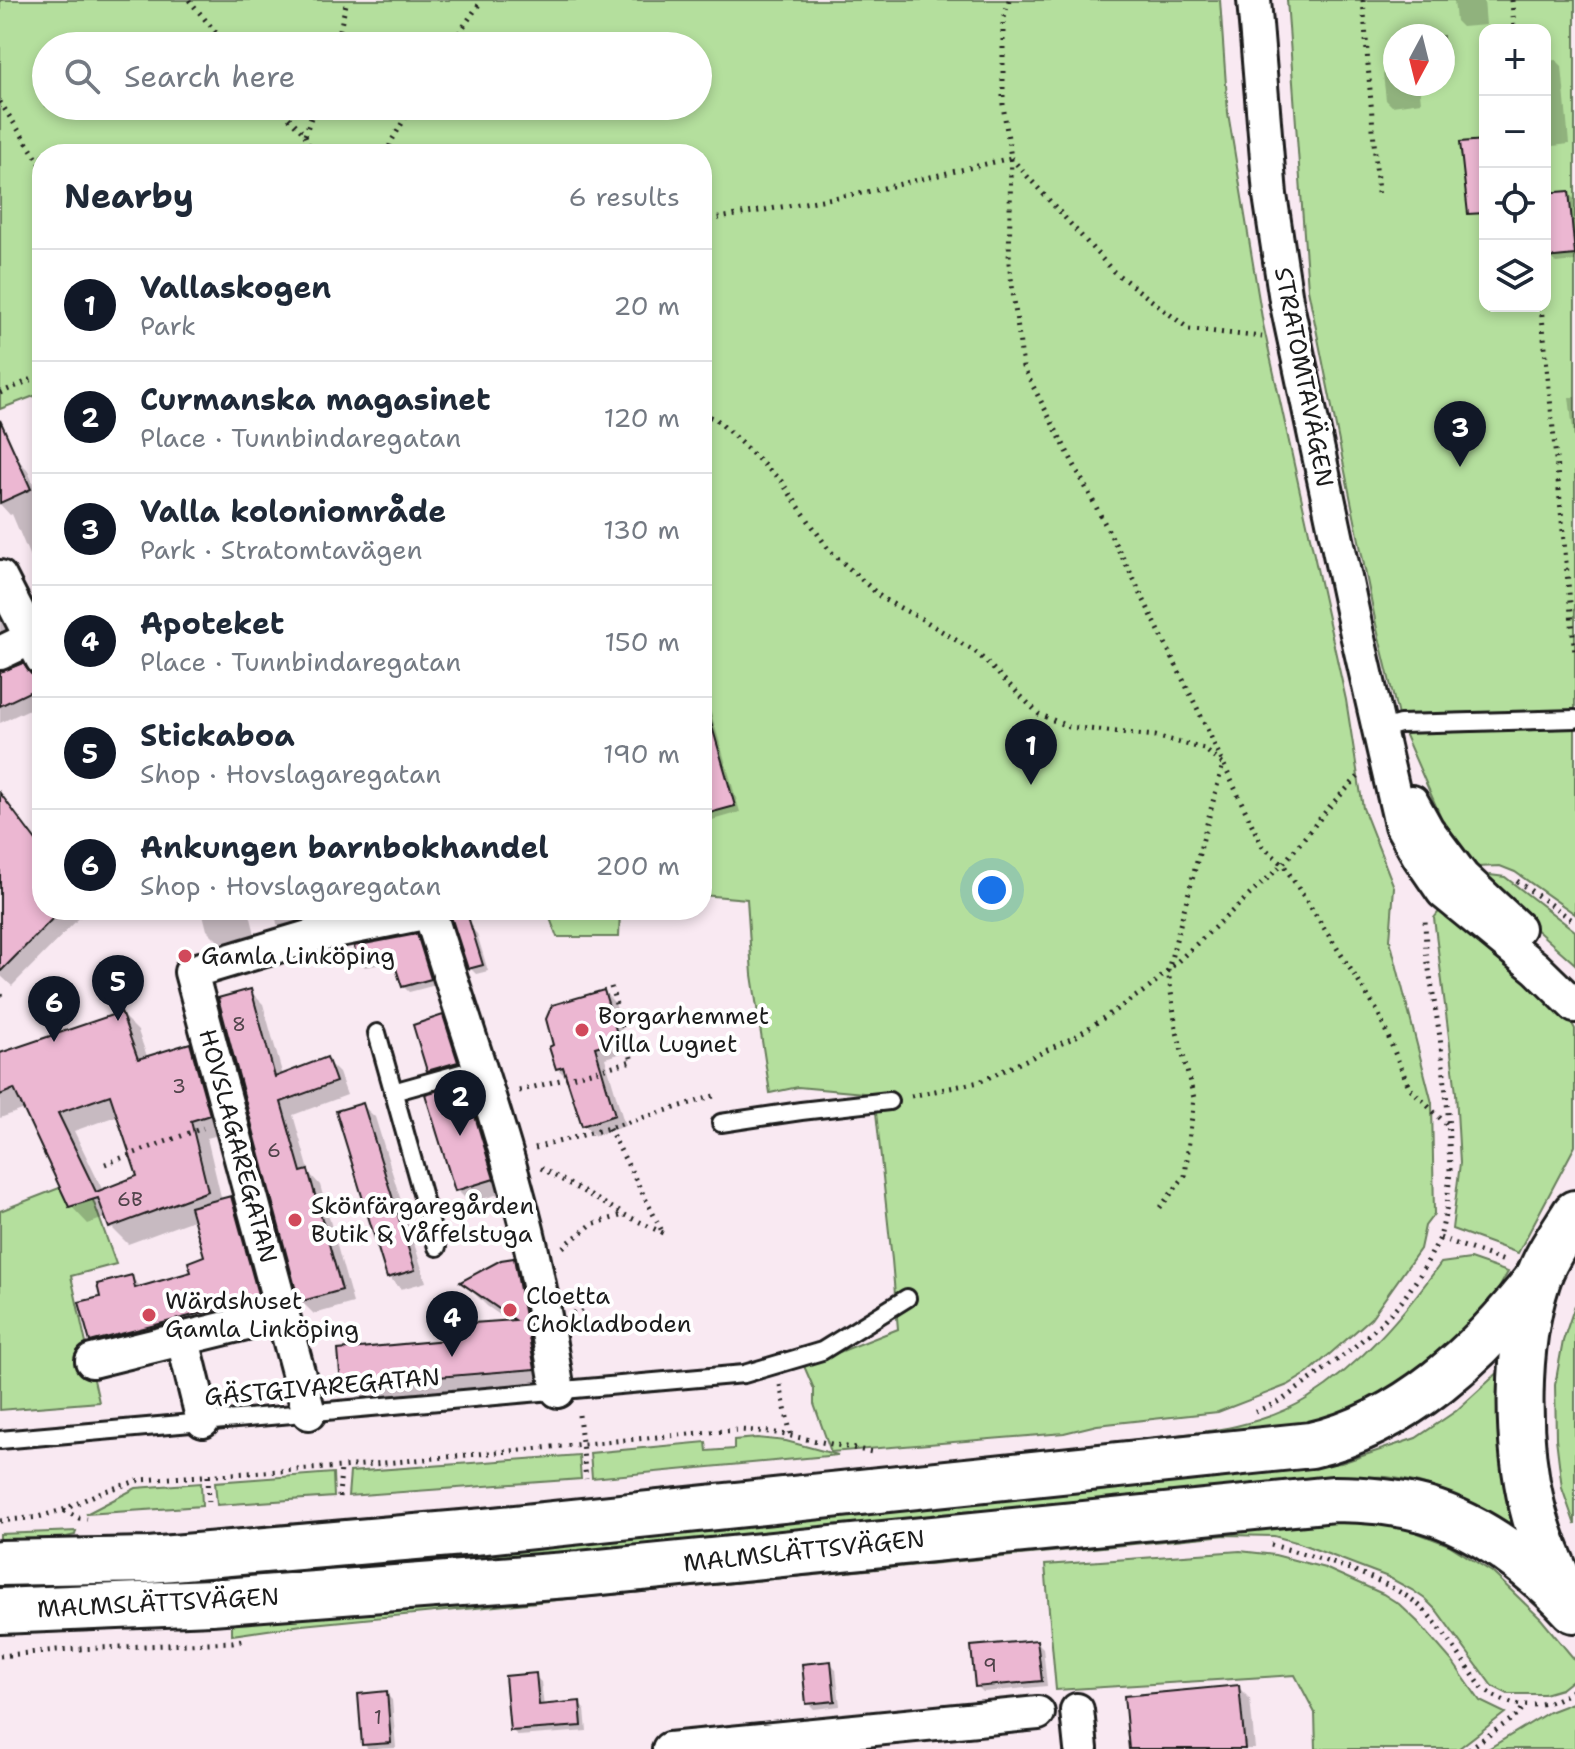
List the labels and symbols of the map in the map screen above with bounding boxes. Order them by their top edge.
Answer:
north arrow [1383,24,1455,96]
street label: STRATOMTAVÄGEN [1267,264,1341,490]
pin: 3 [1434,401,1486,467]
pin: 1 [1005,719,1057,785]
your location [972,870,1012,910]
place label: Gamla Linköping [201,940,395,972]
marker: Gamla Linköping [176,947,194,965]
pin: 5 [92,955,144,1021]
pin: 6 [28,976,80,1042]
place label: Borgarhemmet Villa Lugnet [598,1000,769,1060]
house number: 8 [232,1011,246,1037]
marker: Borgarhemmet Villa Lugnet [573,1021,591,1039]
street label: HOVSLAGAREGATAN [191,1026,285,1266]
pin: 2 [434,1070,486,1136]
house number: 3 [172,1073,186,1099]
house number: 6 [267,1137,281,1163]
house number: 6B [117,1186,143,1212]
place label: Skönfärgaregården Butik & Våffelstuga [311,1190,534,1250]
marker: Skönfärgaregården Butik & Våffelstuga [286,1211,304,1229]
place label: Cloetta Chokladboden [526,1280,691,1340]
place label: Wärdshuset Gamla Linköping [165,1285,359,1345]
pin: 4 [426,1291,478,1357]
marker: Cloetta Chokladboden [501,1301,519,1319]
marker: Wärdshuset Gamla Linköping [140,1306,158,1324]
street label: GÄSTGIVAREGATAN [203,1361,441,1413]
street label: MALMSLÄTTSVÄGEN [682,1522,926,1580]
street label: MALMSLÄTTSVÄGEN [36,1581,280,1625]
house number: 9 [983,1652,997,1678]
house number: 1 [374,1704,382,1730]

